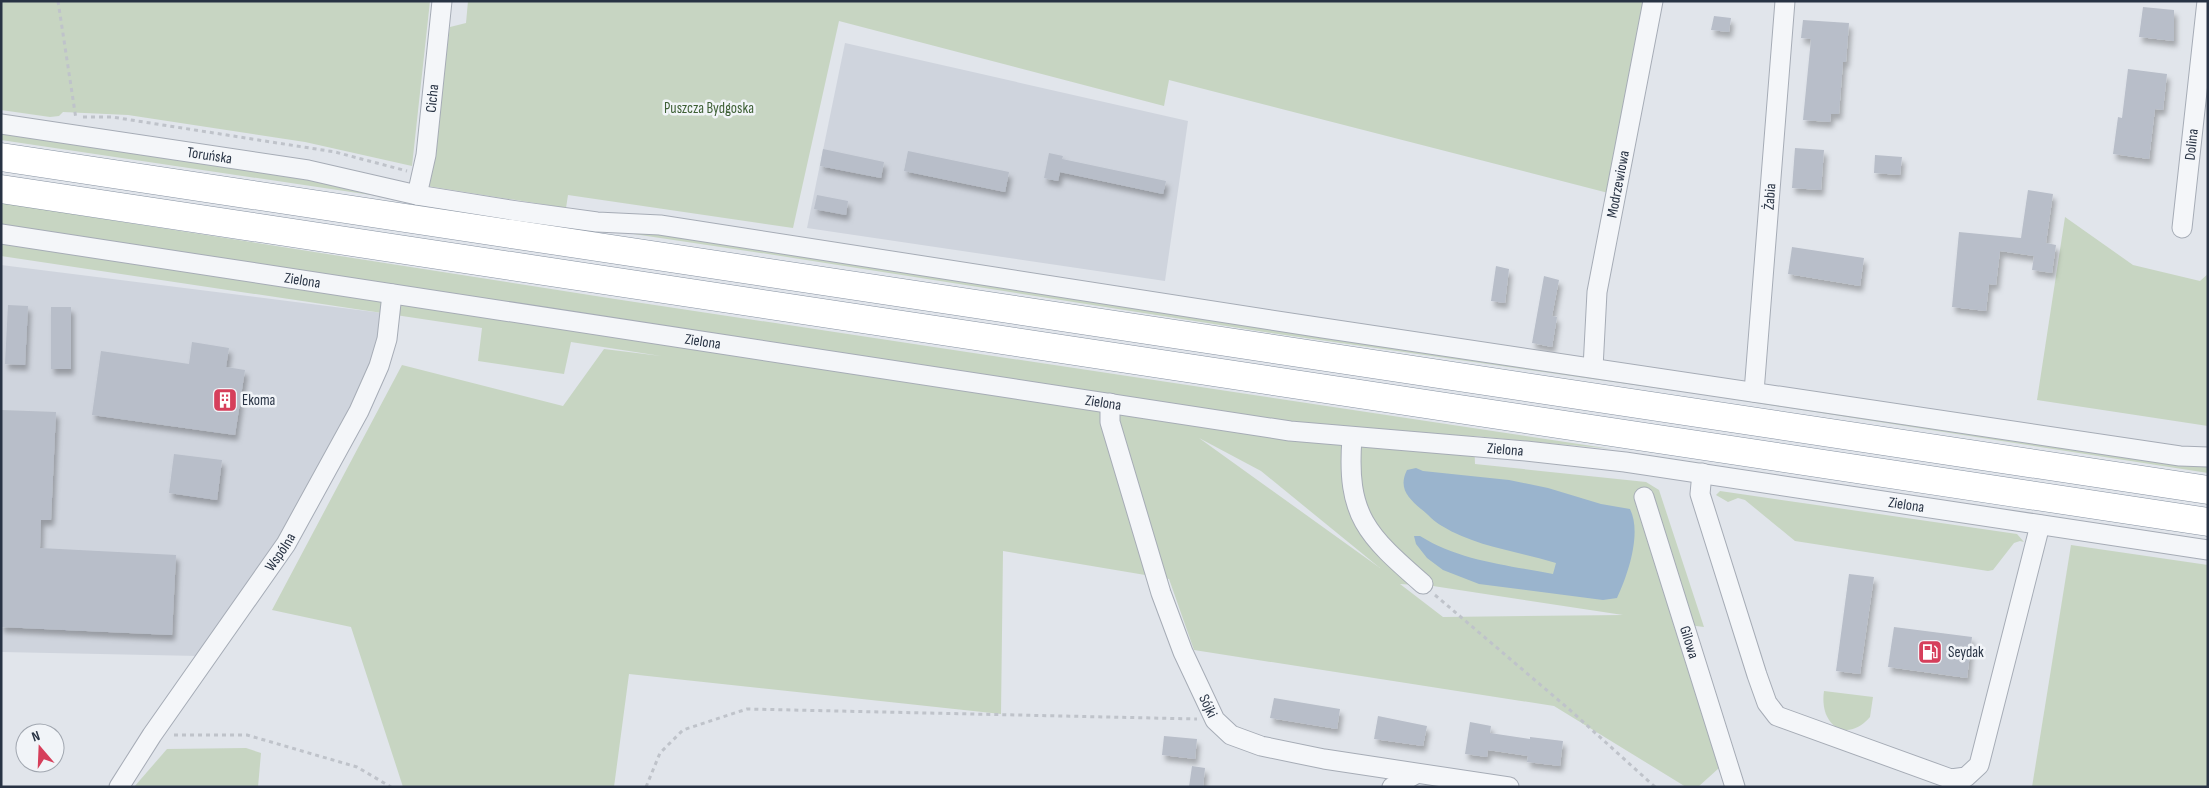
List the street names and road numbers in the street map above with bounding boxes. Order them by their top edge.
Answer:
street label: Cicha [421,83,443,113]
street label: Dolina [2180,127,2202,161]
street label: Toruńska [186,143,234,168]
street label: Modrzewiowa [1602,149,1634,219]
street label: Żabia [1759,182,1780,211]
street label: Zielona [283,268,322,292]
street label: Zielona [683,329,722,353]
street label: Zielona [1084,390,1123,415]
street label: Zielona [1486,438,1524,460]
street label: Zielona [1887,492,1926,517]
street label: Wspólna [260,529,300,575]
street label: Gilowa [1675,623,1704,661]
street label: Sójki [1195,691,1222,721]

